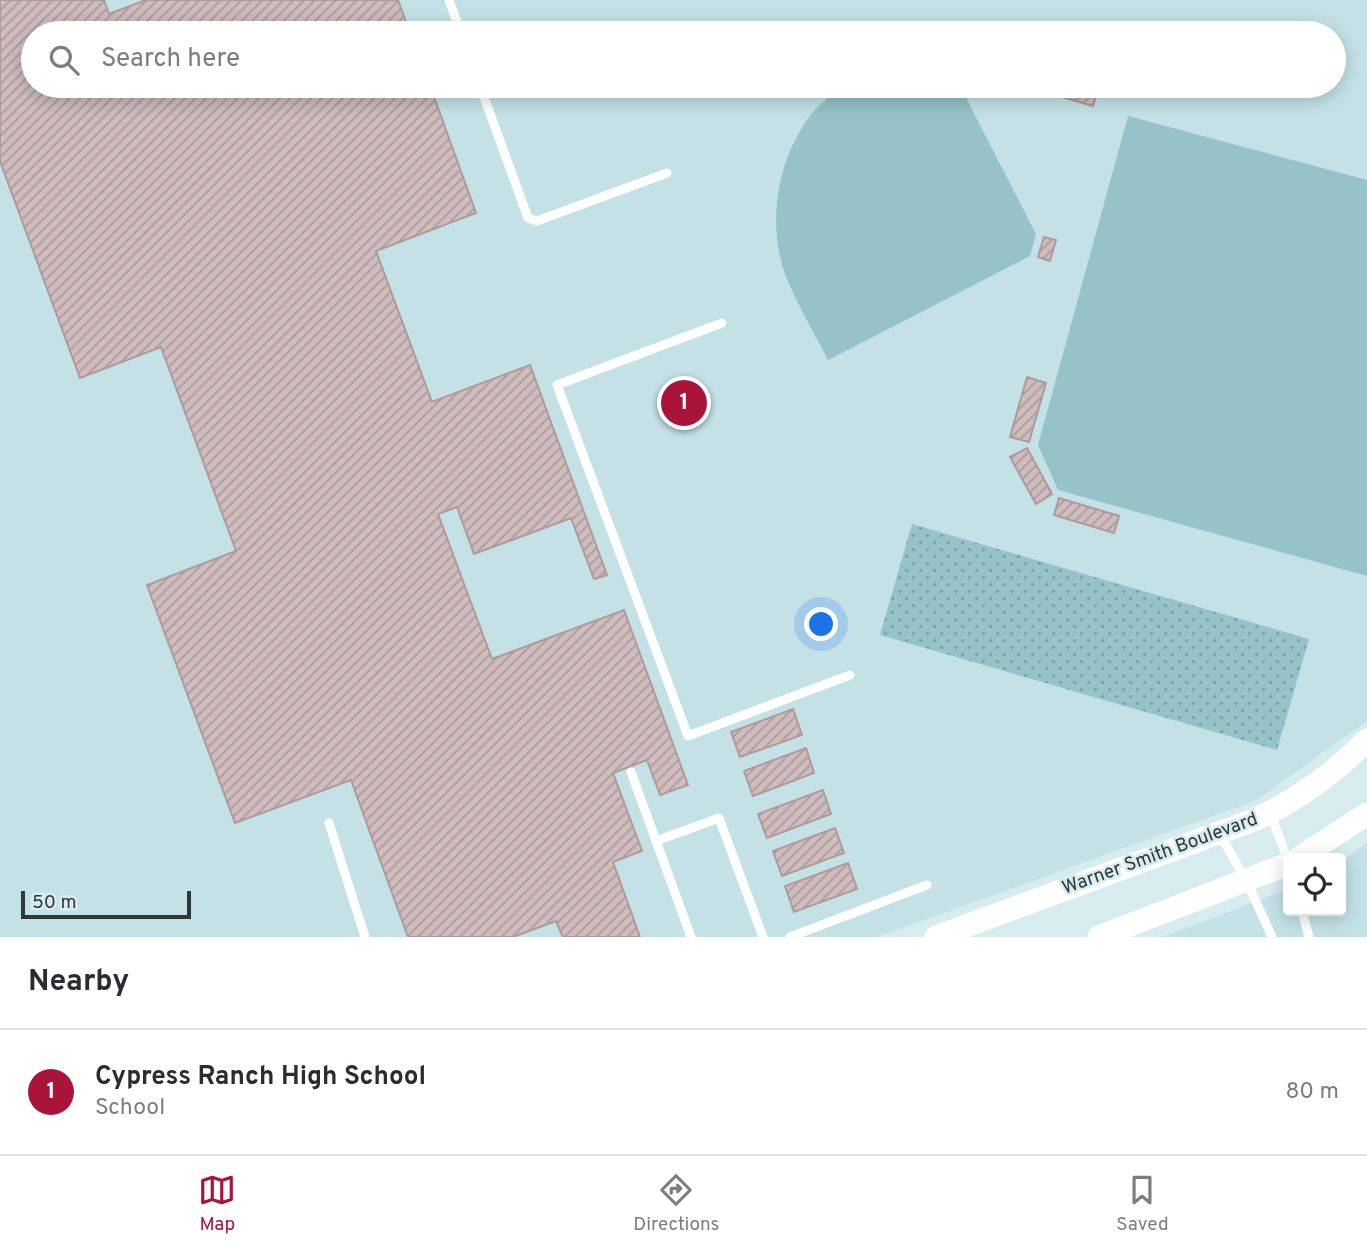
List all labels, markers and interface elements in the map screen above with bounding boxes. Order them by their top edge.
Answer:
search box [21,21,1346,98]
icon: search [45,41,83,79]
text: Search here [101,43,240,76]
pin: 1 [661,377,707,429]
your location [804,607,838,641]
street label: Warner Smith Boulevard [1059,807,1261,901]
map controls [1283,853,1346,916]
button: locate [1283,853,1346,916]
scale bar [21,888,191,920]
text: 50 m [32,891,77,915]
text: Nearby [28,964,129,1001]
text: Cypress Ranch High School [95,1061,426,1094]
text: 1 [46,1078,56,1107]
text: 80 m [1286,1078,1339,1107]
text: School [95,1094,165,1123]
tab: Map [198,1171,236,1237]
tab: Directions [633,1171,720,1237]
tab: Saved [1116,1171,1169,1237]

